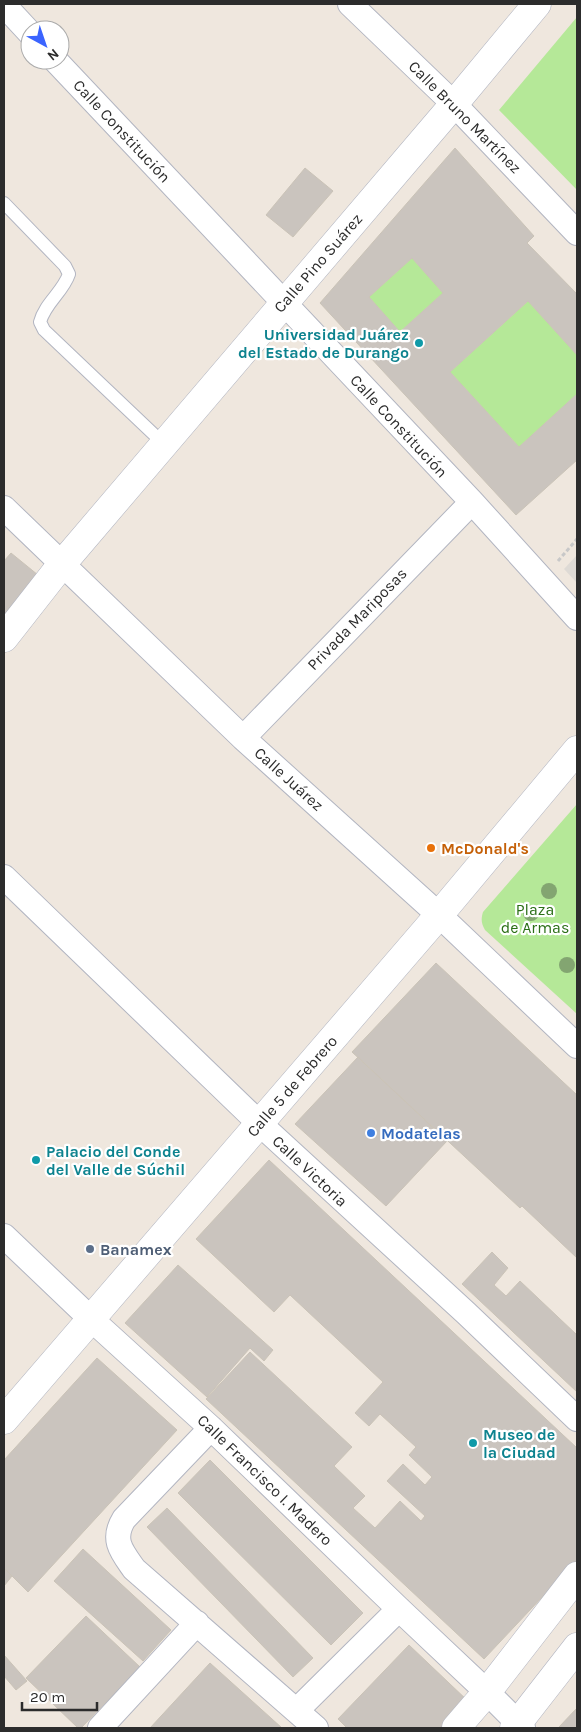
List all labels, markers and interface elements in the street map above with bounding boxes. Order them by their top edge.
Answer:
north arrow [20,20,70,70]
text: N [44,45,62,64]
street label: Calle Bruno Martínez [405,57,525,177]
street label: Calle Constitución [69,75,175,187]
street label: Calle Pino Suárez [270,210,366,316]
place label: Universidad Juárez del Estado de Durango [238,325,409,362]
marker: Universidad Juárez del Estado de Durango [413,337,425,349]
street label: Calle Constitución [346,370,452,482]
street label: Privada Mariposas [303,564,411,674]
street label: Calle Juárez [251,743,327,815]
place label: McDonald's [441,839,529,858]
marker: McDonald's [425,842,437,854]
park label: Plaza de Armas [501,900,569,937]
street label: Calle 5 de Febrero [243,1031,341,1141]
place label: Modatelas [381,1124,461,1143]
marker: Modatelas [365,1127,377,1139]
street label: Calle Victoria [269,1131,351,1211]
place label: Palacio del Conde del Valle de Súchil [46,1142,185,1179]
marker: Palacio del Conde del Valle de Súchil [30,1154,42,1166]
place label: Banamex [100,1240,172,1259]
marker: Banamex [84,1243,96,1255]
street label: Calle Francisco I. Madero [194,1411,336,1549]
place label: Museo de la Ciudad [483,1425,556,1462]
marker: Museo de la Ciudad [467,1437,479,1449]
scale bar [22,1680,98,1712]
text: 20 m [30,1688,65,1706]

